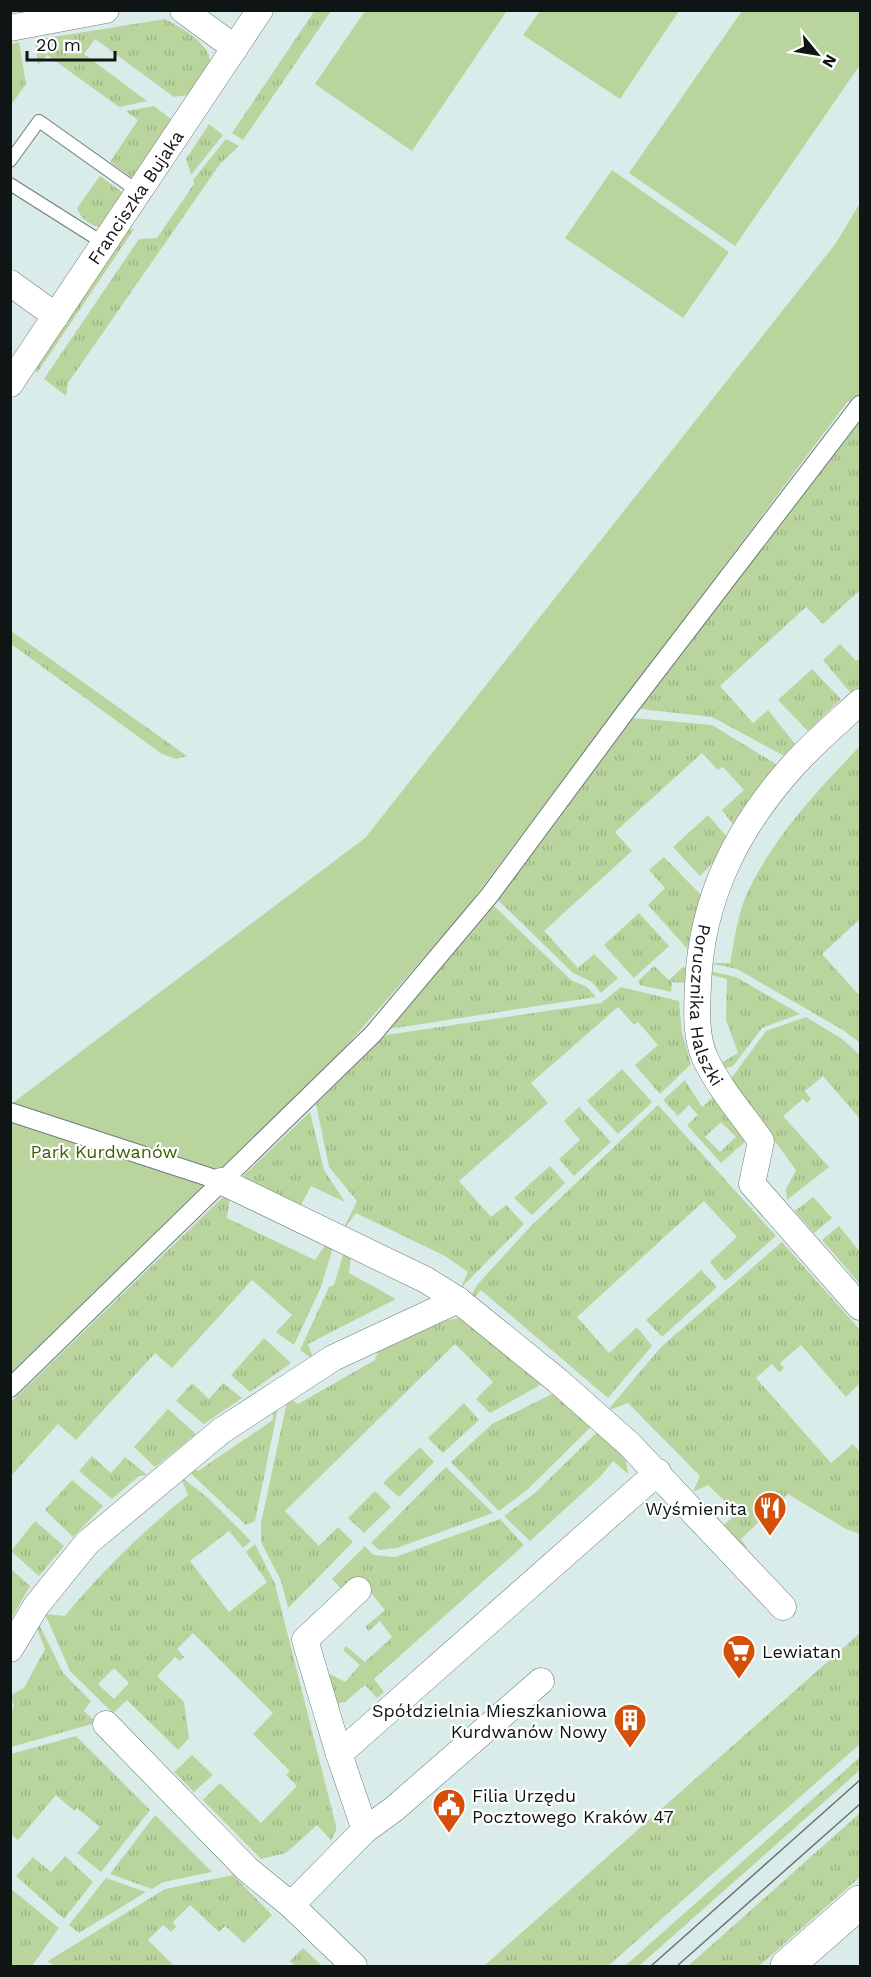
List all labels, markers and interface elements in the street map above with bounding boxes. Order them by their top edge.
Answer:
scale bar [27,24,116,62]
north arrow [787,24,847,84]
text: 20 m [36,34,81,55]
text: N [818,51,841,71]
street label: Franciszka Bujaka [83,126,187,268]
street label: Porucznika Halszki [687,922,728,1090]
park label: Park Kurdwanów [30,1141,178,1162]
restaurant icon: Wyśmienita [752,1490,788,1537]
place label: Wyśmienita [645,1498,747,1519]
supermarket icon: Lewiatan [721,1633,757,1680]
place label: Lewiatan [762,1641,841,1662]
place label: Spółdzielnia Mieszkaniowa Kurdwanów Nowy [372,1700,608,1742]
building icon: Spółdzielnia Mieszkaniowa Kurdwanów Nowy [612,1702,648,1749]
place label: Filia Urzędu Pocztowego Kraków 47 [472,1785,674,1827]
public building icon: Filia Urzędu Pocztowego Kraków 47 [431,1787,467,1834]

